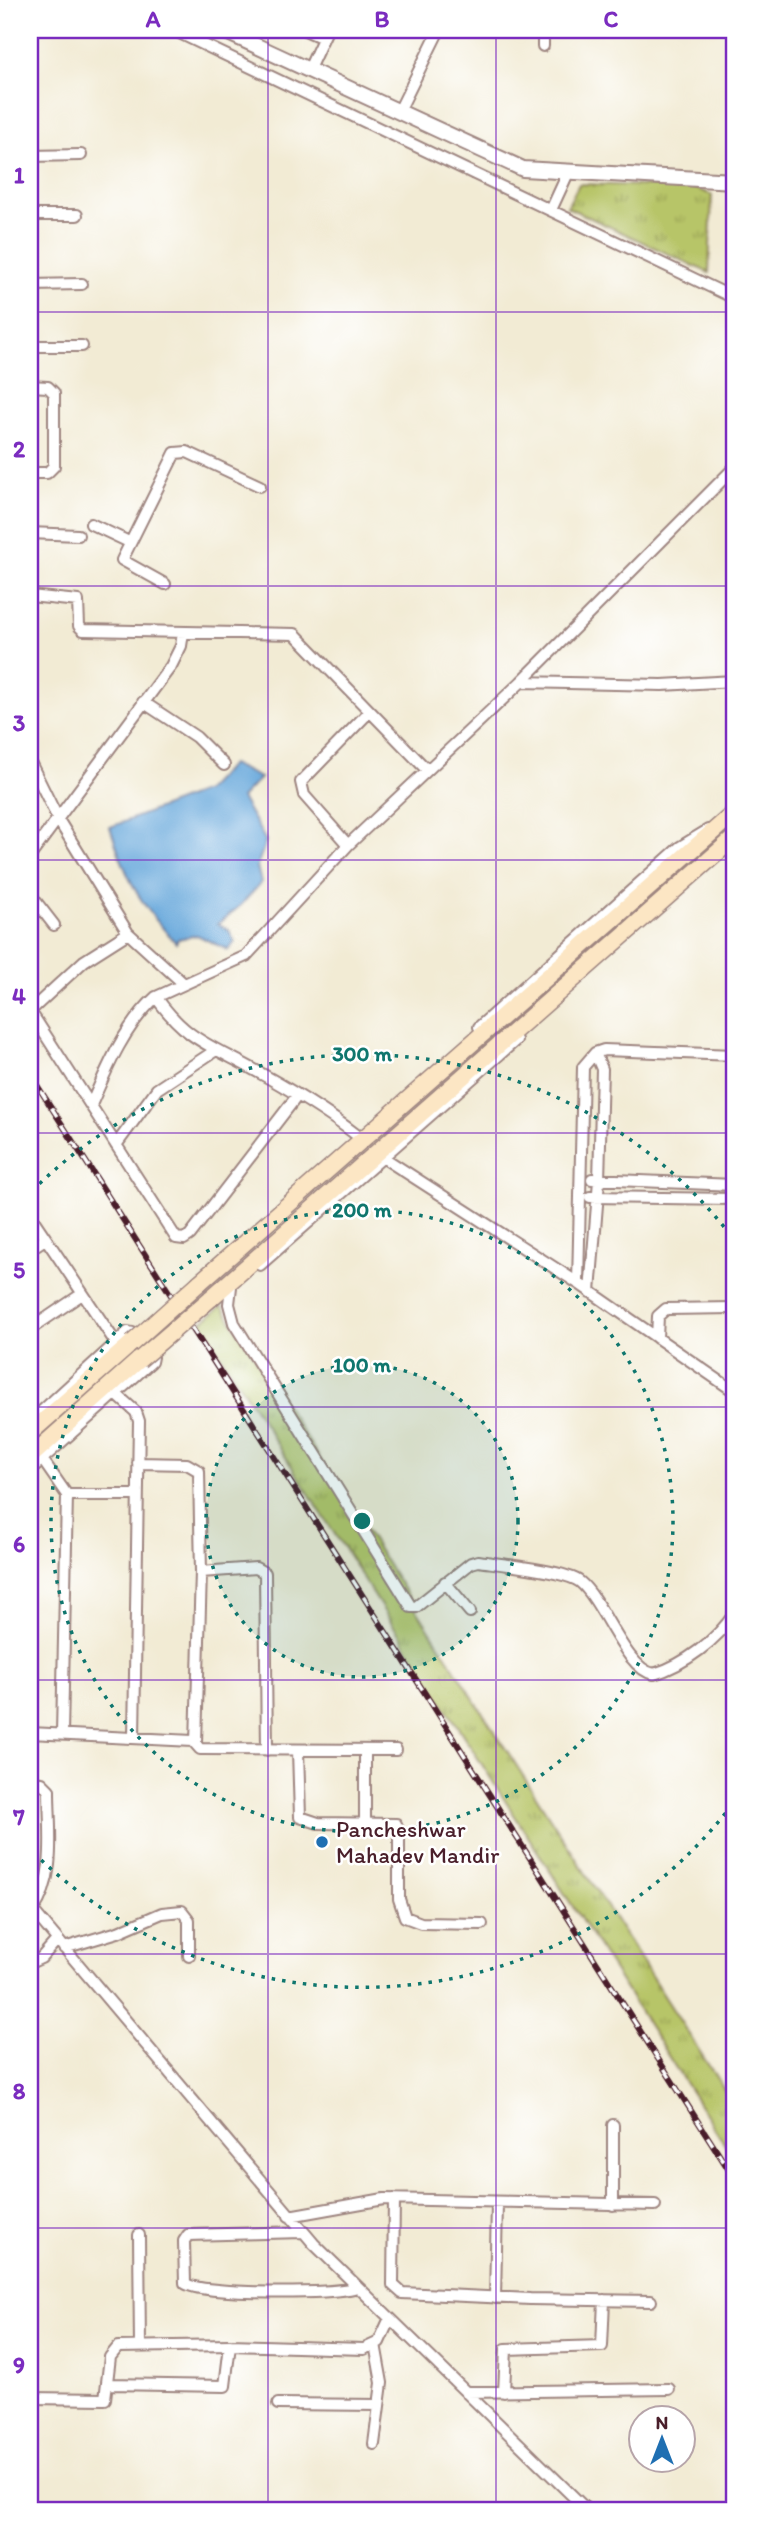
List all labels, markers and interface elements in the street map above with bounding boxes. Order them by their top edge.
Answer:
text: A [145,5,161,33]
text: B [375,5,390,33]
text: C [604,5,619,33]
text: 1 [14,161,25,189]
text: 2 [13,435,26,463]
text: 3 [13,709,26,737]
text: 4 [12,982,26,1010]
text: 300 m [332,1041,392,1066]
text: 200 m [332,1197,392,1222]
text: 5 [13,1256,25,1284]
text: 100 m [333,1352,391,1377]
centre of rings [350,1509,374,1533]
text: 6 [13,1530,25,1558]
text: 7 [12,1803,25,1831]
place label: Pancheshwar Mahadev Mandir [336,1815,499,1869]
marker: Pancheshwar Mahadev Mandir [314,1834,330,1850]
text: 8 [13,2077,26,2105]
text: 9 [13,2351,25,2379]
north arrow [628,2404,698,2474]
text: N [656,2411,668,2434]

